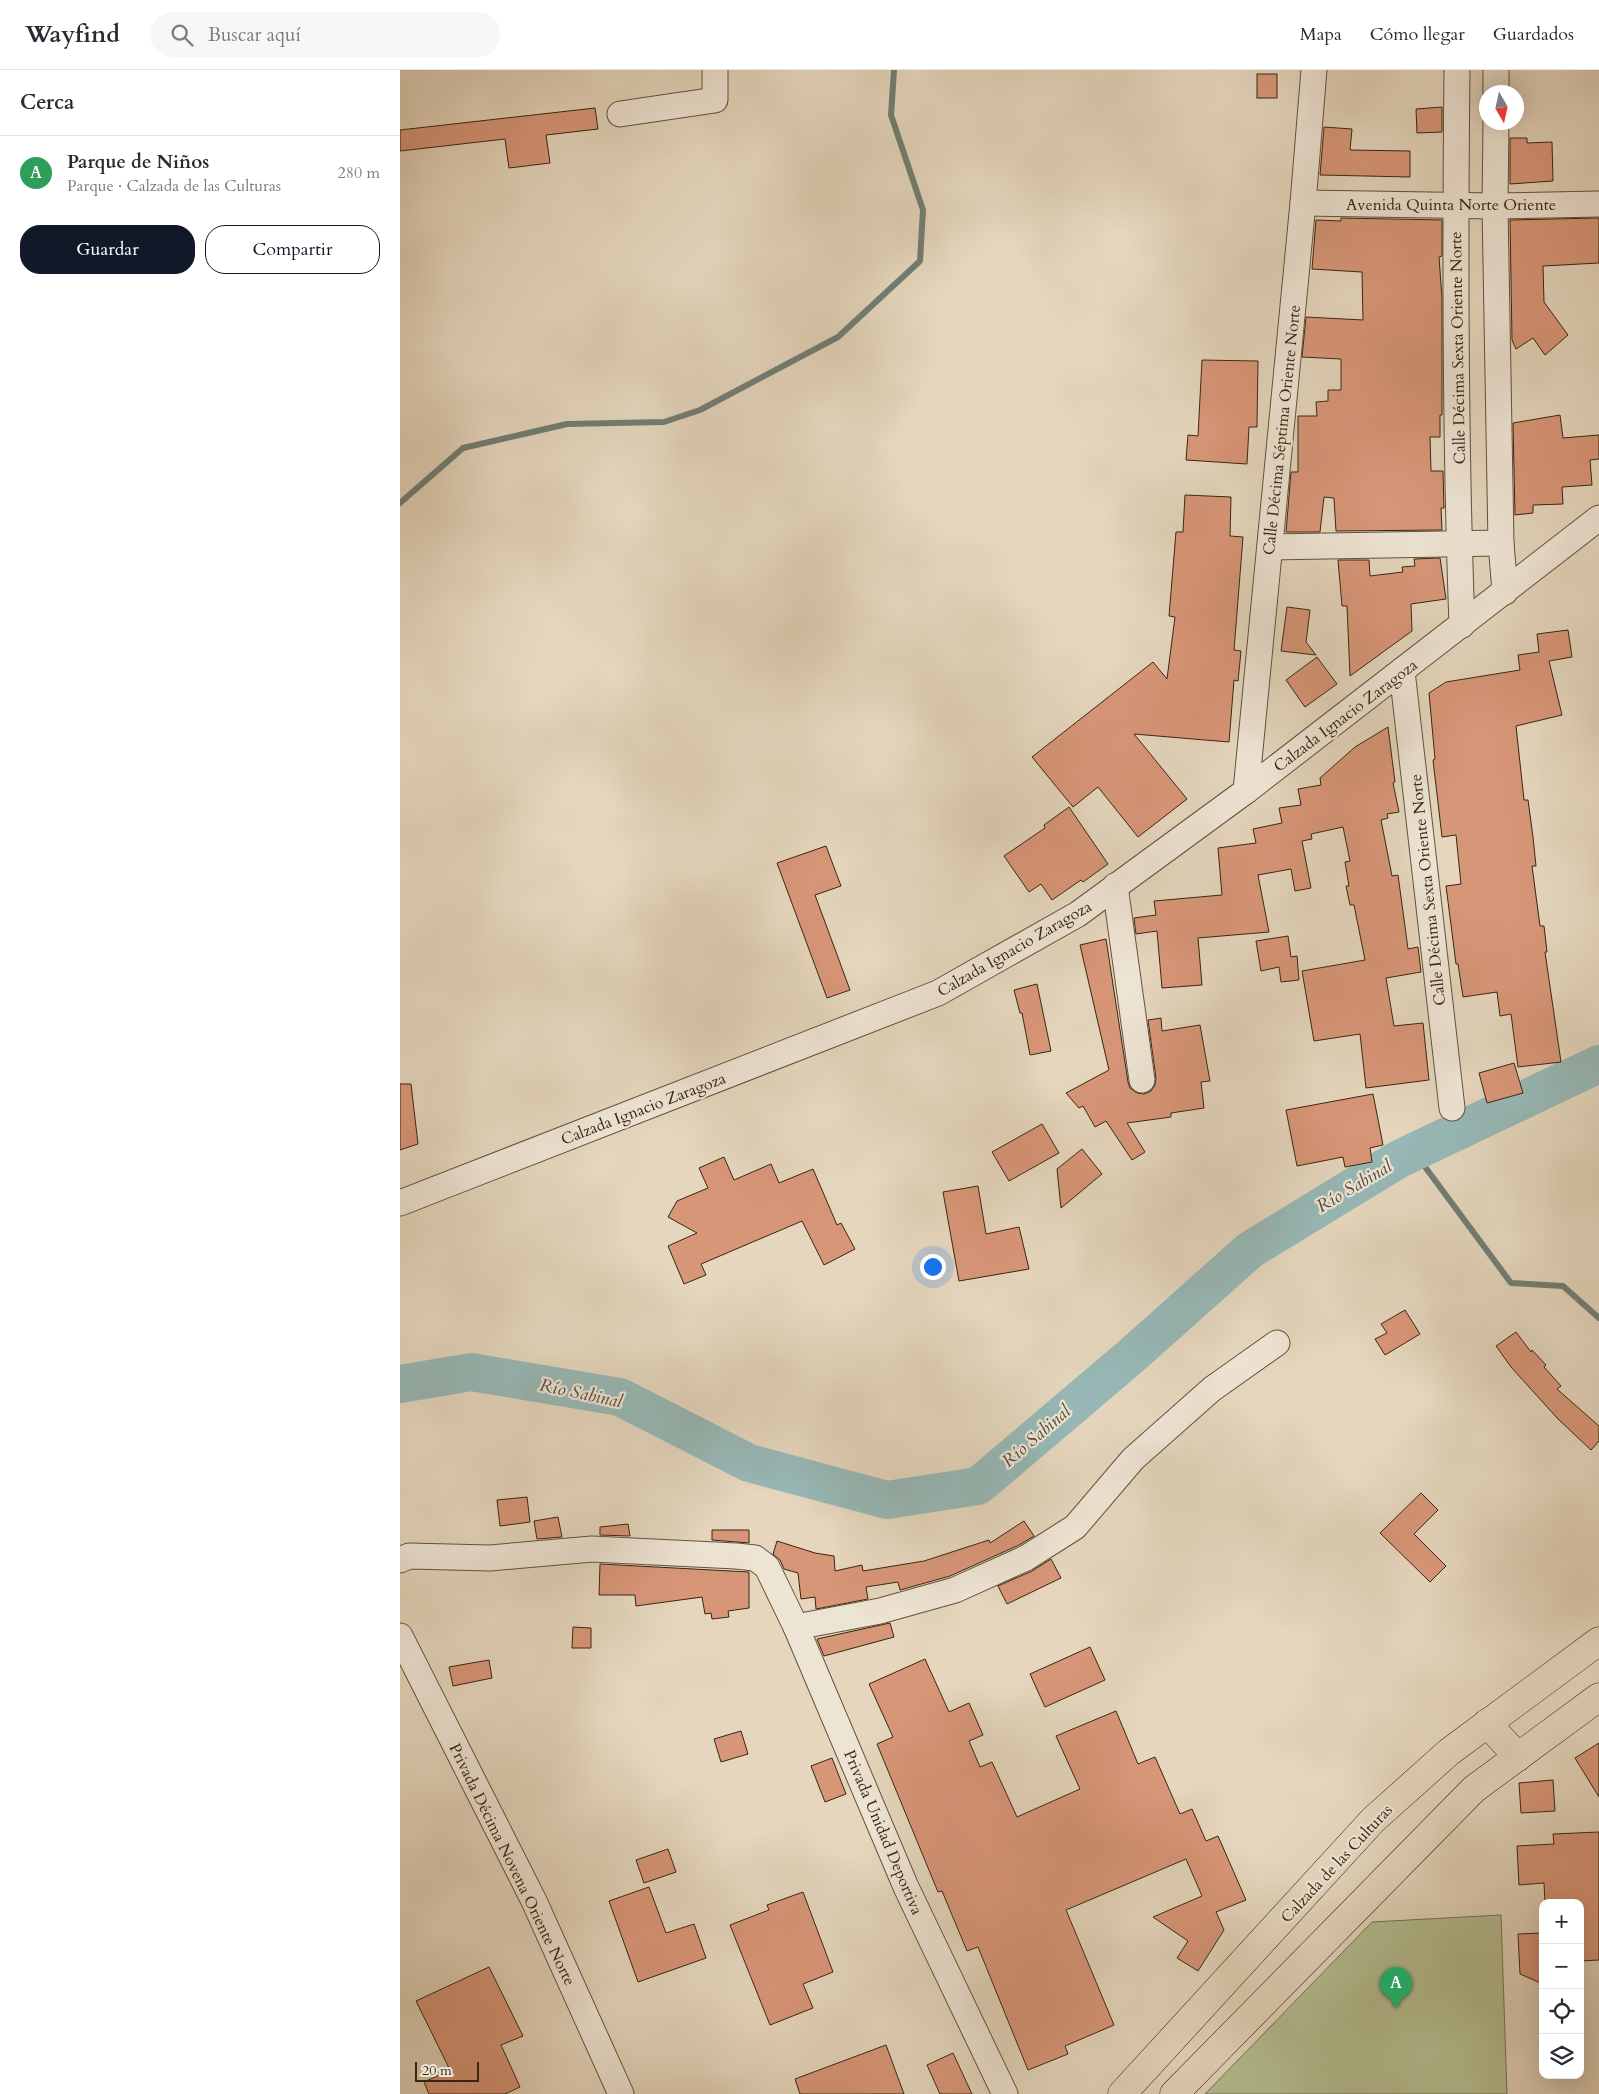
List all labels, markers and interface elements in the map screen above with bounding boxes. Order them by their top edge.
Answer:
search box [150,12,500,57]
text: Wayfind [25,18,120,51]
icon: search [168,21,196,49]
text: Buscar aquí [208,22,301,48]
text: Mapa [1300,22,1342,47]
text: Cómo llegar [1370,22,1465,47]
text: Guardados [1493,22,1574,47]
north arrow [1479,85,1524,130]
text: Cerca [20,88,74,117]
text: Parque de Niños [67,149,209,175]
text: A [30,162,42,184]
text: 280 m [338,162,380,184]
text: Parque · Calzada de las Culturas [67,175,281,197]
street label: Avenida Quinta Norte Oriente [1346,194,1556,216]
button: Guardar [20,225,195,274]
button: Compartir [205,225,380,274]
street label: Calle Décima Sexta Oriente Norte [1445,231,1471,465]
street label: Calle Décima Séptima Oriente Norte [1258,304,1306,556]
street label: Calzada Ignacio Zaragoza [1269,654,1422,777]
street label: Calle Décima Sexta Oriente Norte [1405,773,1451,1007]
street label: Calzada Ignacio Zaragoza [933,896,1096,1002]
street label: Calzada Ignacio Zaragoza [558,1067,729,1151]
water label: Río Sabinal [1312,1154,1398,1219]
your location [920,1254,946,1280]
water label: Río Sabinal [537,1373,626,1415]
water label: Río Sabinal [996,1399,1077,1473]
street label: Privada Décima Novena Oriente Norte [444,1740,580,1989]
street label: Privada Unidad Deportiva [838,1747,928,1918]
street label: Calzada de las Culturas [1276,1800,1398,1928]
map controls [1539,1899,1584,2079]
button: + [1539,1899,1584,1944]
button: − [1539,1944,1584,1989]
pin: A [1380,1967,1412,2008]
button: locate [1539,1989,1584,2034]
button: layers [1539,2034,1584,2079]
scale bar [415,2059,479,2082]
text: 20 m [422,2061,452,2080]

